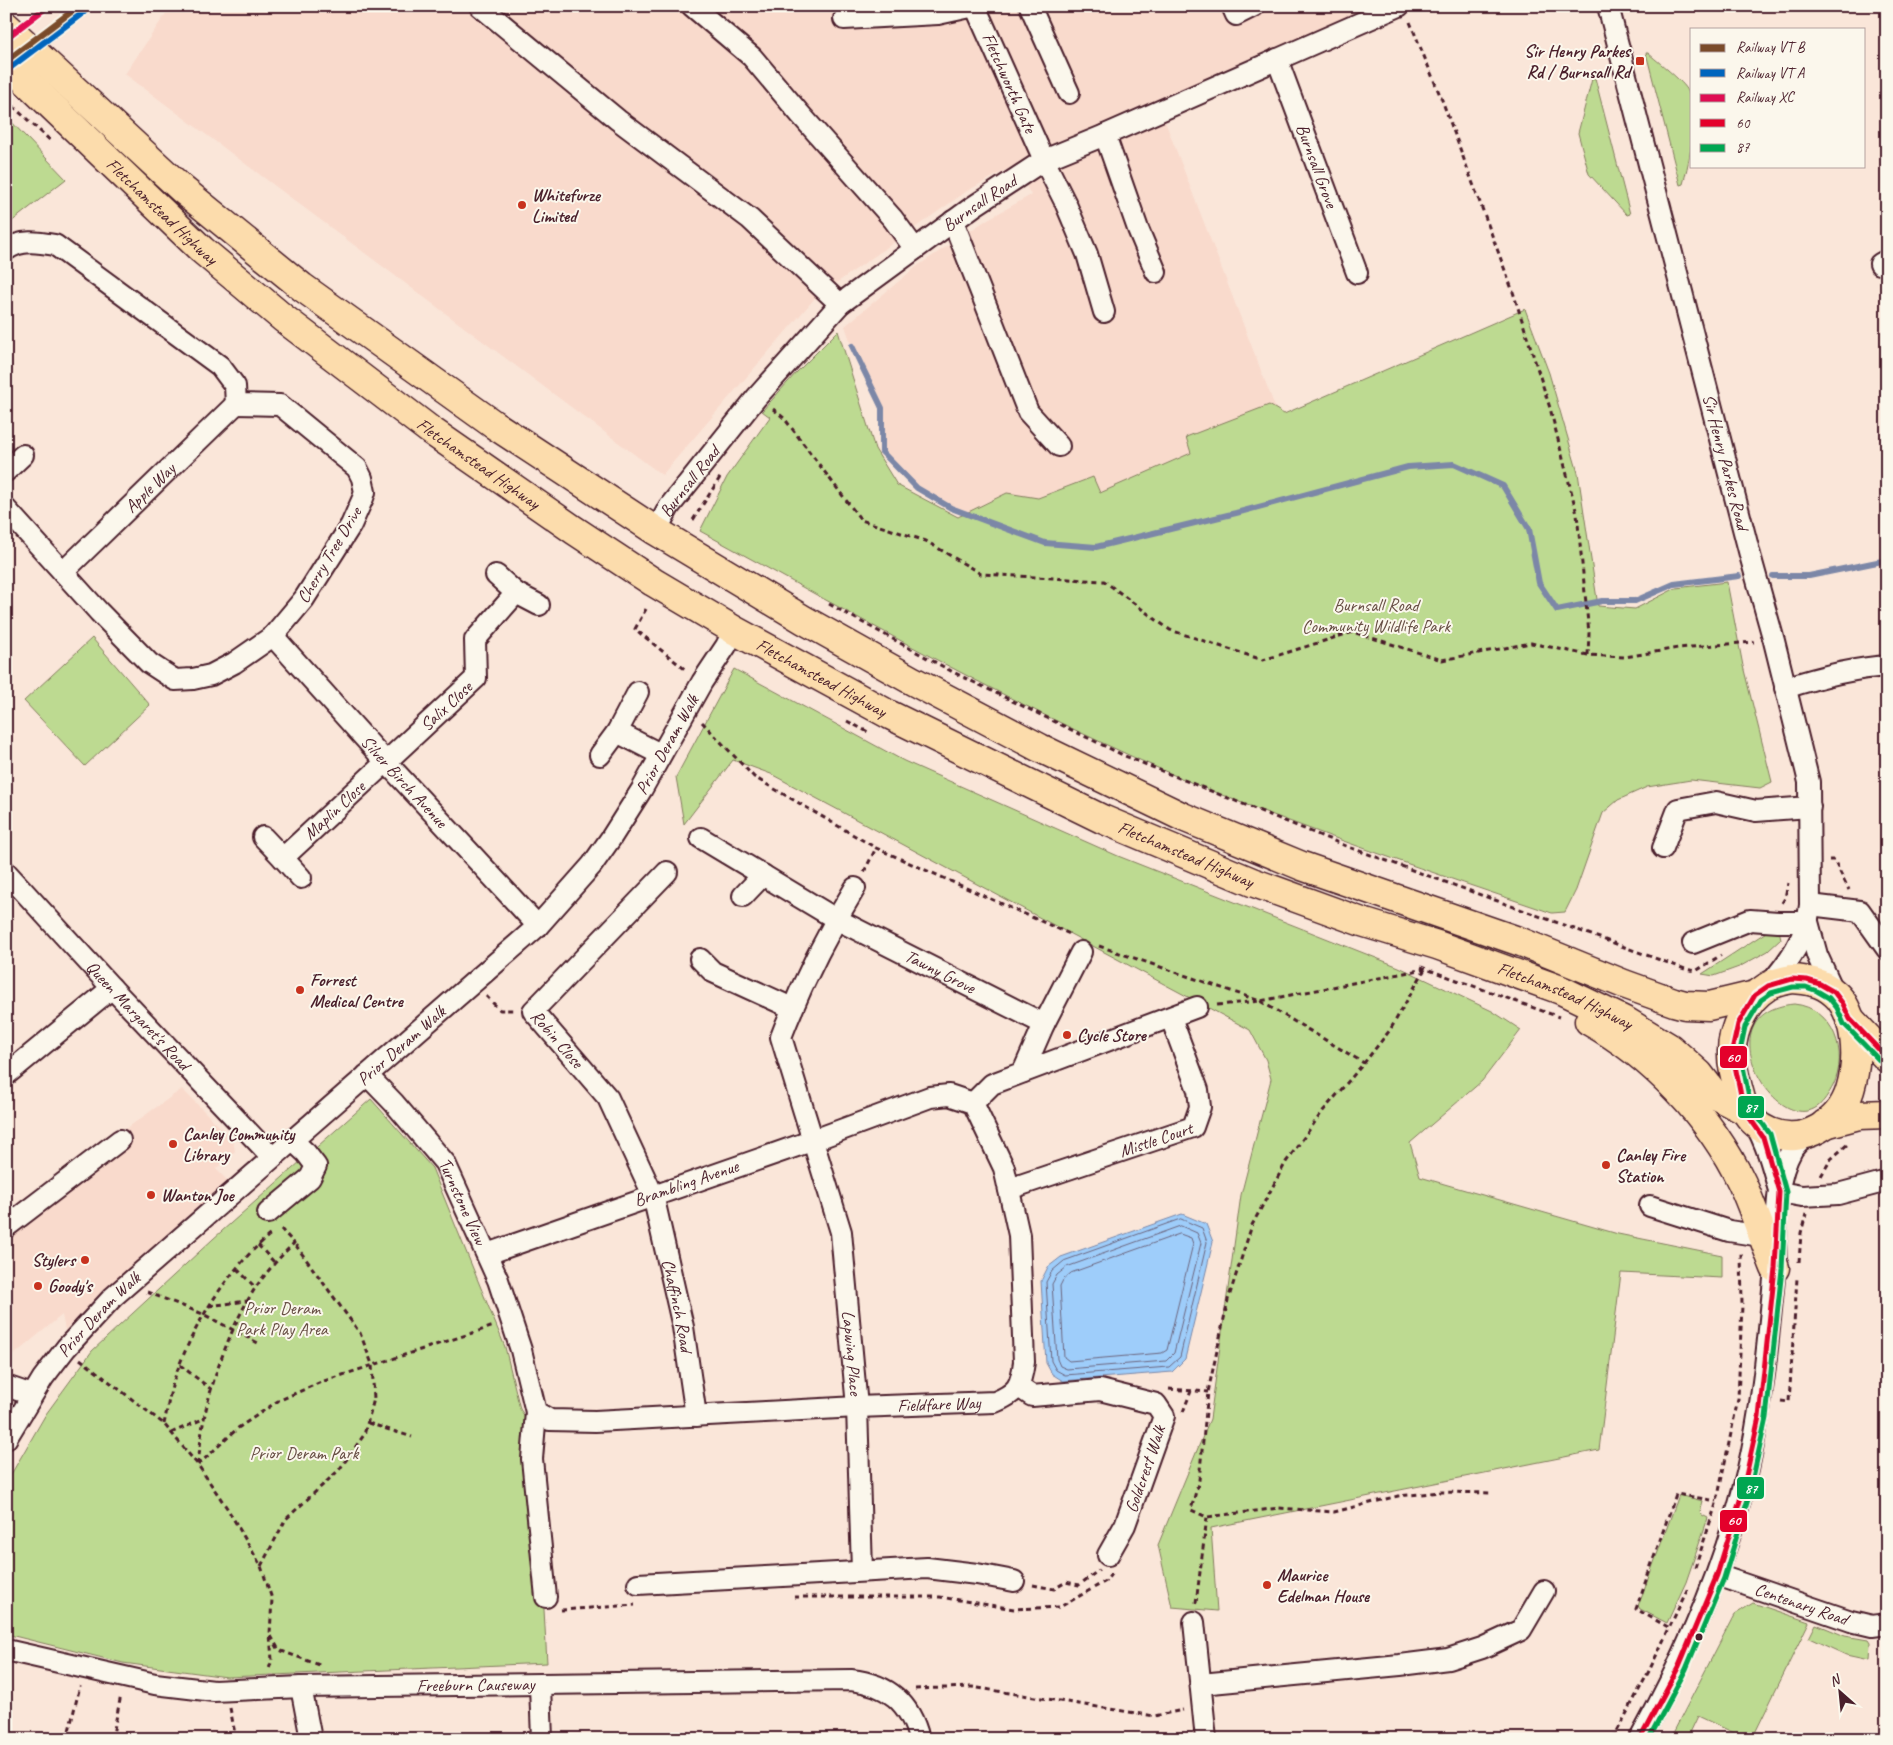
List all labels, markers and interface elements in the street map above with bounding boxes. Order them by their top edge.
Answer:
legend [1690,28,1866,168]
street label: Fletchworth Gate [977,29,1042,137]
text: Railway VT B [1736,38,1806,57]
place label: Sir Henry Parkes Rd / Burnsall Rd [1524,40,1633,83]
marker: Sir Henry Parkes Rd / Burnsall Rd [1634,55,1646,67]
text: Railway VT A [1736,64,1806,83]
text: Railway XC [1736,88,1795,107]
text: 60 [1736,114,1751,133]
street label: Burnsall Grove [1291,121,1343,212]
text: 87 [1736,138,1751,157]
street label: Fletchamstead Highway [102,153,224,271]
street label: Burnsall Road [938,168,1023,236]
place label: Whitefurze Limited [532,184,602,227]
marker: Whitefurze Limited [516,199,528,211]
street label: Sir Henry Parkes Road [1698,392,1755,535]
street label: Fletchamstead Highway [412,413,546,515]
street label: Burnsall Road [655,439,726,521]
street label: Apple Way [120,457,181,517]
street label: Cherry Tree Drive [292,502,367,607]
park label: Burnsall Road Community Wildlife Park [1302,594,1451,637]
street label: Fletchamstead Highway [753,633,892,723]
street label: Salix Close [415,675,478,736]
street label: Prior Deram Walk [630,690,704,799]
street label: Silver Birch Avenue [356,731,453,833]
street label: Maplin Close [299,775,371,844]
street label: Fletchamstead Highway [1115,816,1259,893]
street label: Tawny Grove [901,945,980,999]
street label: Queen Margaret's Road [82,956,197,1077]
street label: Fletchamstead Highway [1495,957,1639,1035]
place label: Forrest Medical Centre [310,969,405,1012]
marker: Forrest Medical Centre [294,984,306,996]
street label: Prior Deram Walk [352,1000,451,1090]
street label: Robin Close [526,1005,589,1073]
place label: Cycle Store [1077,1024,1148,1046]
marker: Cycle Store [1061,1029,1073,1041]
line badge: 60 [1719,1045,1748,1069]
text: 60 [1727,1049,1741,1066]
line badge: 87 [1737,1095,1765,1119]
text: 87 [1745,1099,1759,1116]
street label: Mistle Court [1116,1116,1197,1162]
place label: Canley Community Library [183,1123,296,1166]
marker: Canley Community Library [167,1138,179,1150]
place label: Canley Fire Station [1616,1144,1687,1187]
street label: Turnstone View [434,1153,492,1250]
street label: Brambling Avenue [631,1154,742,1211]
marker: Canley Fire Station [1600,1159,1612,1171]
place label: Wanton Joe [161,1184,236,1206]
marker: Wanton Joe [145,1189,157,1201]
place label: Stylers [32,1249,77,1271]
marker: Stylers [79,1254,91,1266]
street label: Chaffinch Road [657,1257,698,1356]
street label: Prior Deram Walk [52,1266,146,1361]
place label: Goody's [48,1275,93,1297]
marker: Goody's [32,1280,44,1292]
park label: Prior Deram Park Play Area [236,1297,329,1340]
street label: Lapwing Place [837,1309,867,1397]
street label: Fieldfare Way [897,1391,983,1417]
street label: Goldcrest Walk [1120,1421,1171,1515]
park label: Prior Deram Park [250,1442,360,1464]
line badge: 87 [1736,1476,1765,1500]
text: 87 [1745,1480,1759,1497]
line badge: 60 [1719,1509,1748,1533]
text: 60 [1728,1512,1742,1529]
place label: Maurice Edelman House [1277,1564,1371,1607]
street label: Centenary Road [1752,1578,1853,1631]
marker: Maurice Edelman House [1261,1579,1273,1591]
unlabelled marker [1694,1632,1704,1642]
north arrow [1816,1668,1866,1718]
text: N [1827,1670,1844,1690]
street label: Freeburn Causeway [417,1673,536,1697]

